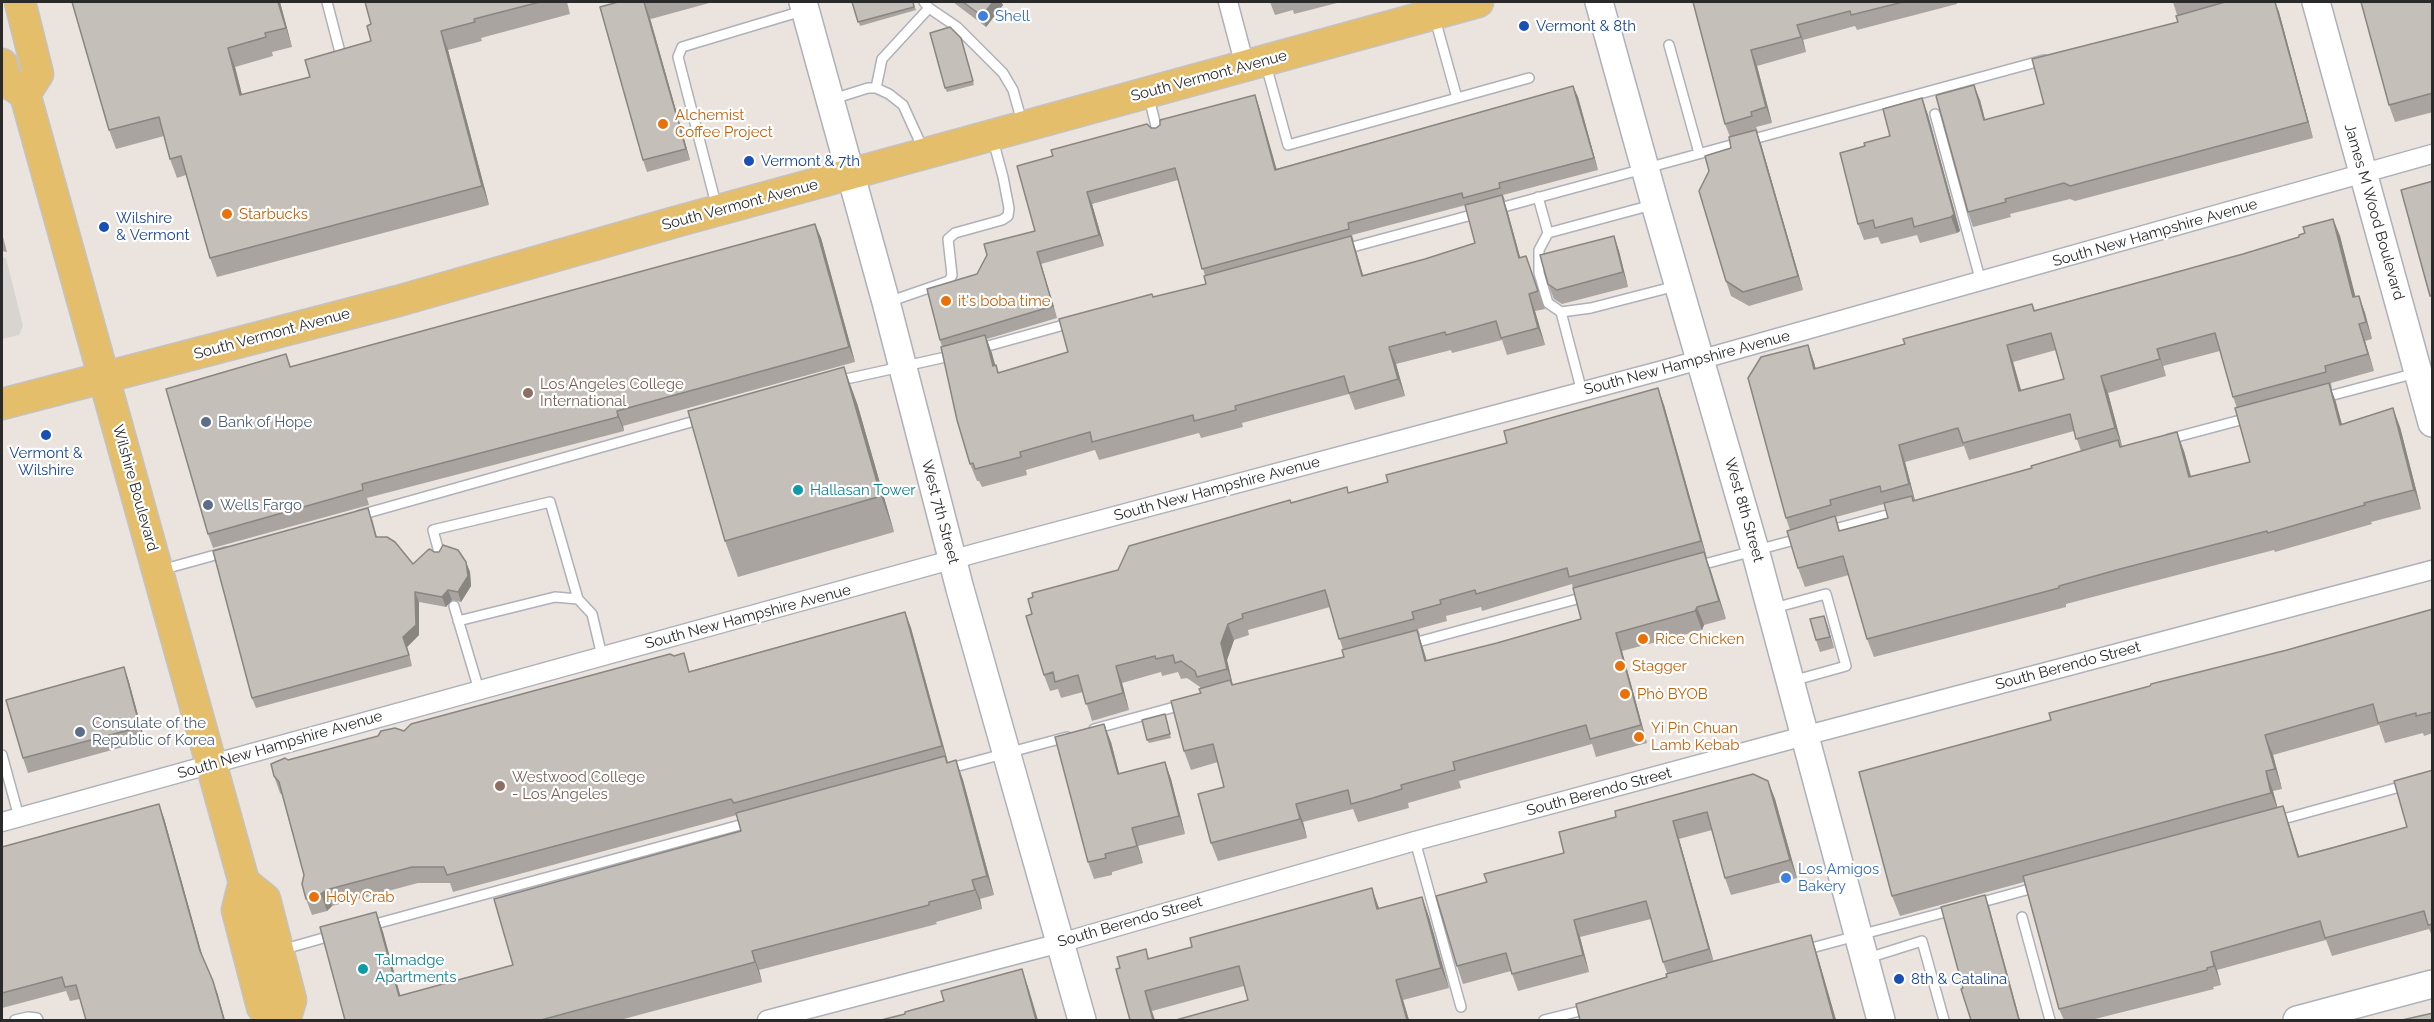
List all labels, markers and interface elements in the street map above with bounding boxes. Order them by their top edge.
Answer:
place label: Shell [995,7,1030,25]
marker: Shell [976,9,990,23]
place label: Vermont & 8th [1536,17,1636,35]
marker: Vermont & 8th [1517,19,1531,33]
street label: South Vermont Avenue [1129,47,1289,105]
place label: Alchemist Coffee Project [675,106,773,141]
marker: Alchemist Coffee Project [656,117,670,131]
street label: James M Wood Boulevard [2340,122,2408,302]
place label: Vermont & 7th [761,152,860,170]
marker: Vermont & 7th [742,154,756,168]
street label: South Vermont Avenue [660,176,820,234]
street label: South New Hampshire Avenue [2050,195,2260,271]
place label: Starbucks [239,205,308,223]
marker: Starbucks [220,207,234,221]
place label: Wilshire & Vermont [116,209,189,244]
marker: Wilshire & Vermont [97,220,111,234]
place label: it's boba time [958,292,1051,310]
marker: it's boba time [939,294,953,308]
street label: South Vermont Avenue [192,305,352,363]
street label: South New Hampshire Avenue [1582,327,1792,399]
place label: Los Angeles College International [540,375,684,410]
marker: Los Angeles College International [521,386,535,400]
place label: Bank of Hope [218,413,312,431]
marker: Bank of Hope [199,415,213,429]
street label: Wilshire Boulevard [108,423,162,553]
marker: Vermont & Wilshire [39,428,53,442]
place label: Vermont & Wilshire [9,444,83,479]
street label: South New Hampshire Avenue [1112,453,1322,525]
street label: West 8th Street [1721,456,1767,564]
street label: West 7th Street [917,458,963,566]
place label: Hallasan Tower [810,481,916,499]
marker: Hallasan Tower [791,483,805,497]
place label: Wells Fargo [220,496,302,514]
marker: Wells Fargo [201,498,215,512]
street label: South New Hampshire Avenue [643,581,853,653]
place label: Rice Chicken [1655,630,1744,648]
marker: Rice Chicken [1636,632,1650,646]
street label: South Berendo Street [1993,638,2143,694]
place label: Stagger [1632,657,1687,675]
marker: Stagger [1613,659,1627,673]
place label: Phò BYOB [1637,685,1708,703]
marker: Phò BYOB [1618,687,1632,701]
street label: South New Hampshire Avenue [175,707,385,783]
place label: Consulate of the Republic of Korea [92,714,215,749]
place label: Yi Pin Chuan Lamb Kebab [1651,719,1739,754]
marker: Consulate of the Republic of Korea [73,725,87,739]
marker: Yi Pin Chuan Lamb Kebab [1632,730,1646,744]
street label: South Berendo Street [1524,764,1674,820]
place label: Westwood College - Los Angeles [512,768,645,803]
marker: Westwood College - Los Angeles [493,779,507,793]
place label: Los Amigos Bakery [1798,860,1879,895]
marker: Los Amigos Bakery [1779,871,1793,885]
place label: Holy Crab [326,888,395,906]
marker: Holy Crab [307,890,321,904]
street label: South Berendo Street [1056,893,1204,951]
place label: Talmadge Apartments [375,951,456,986]
marker: Talmadge Apartments [356,962,370,976]
place label: 8th & Catalina [1911,970,2007,988]
marker: 8th & Catalina [1892,972,1906,986]

